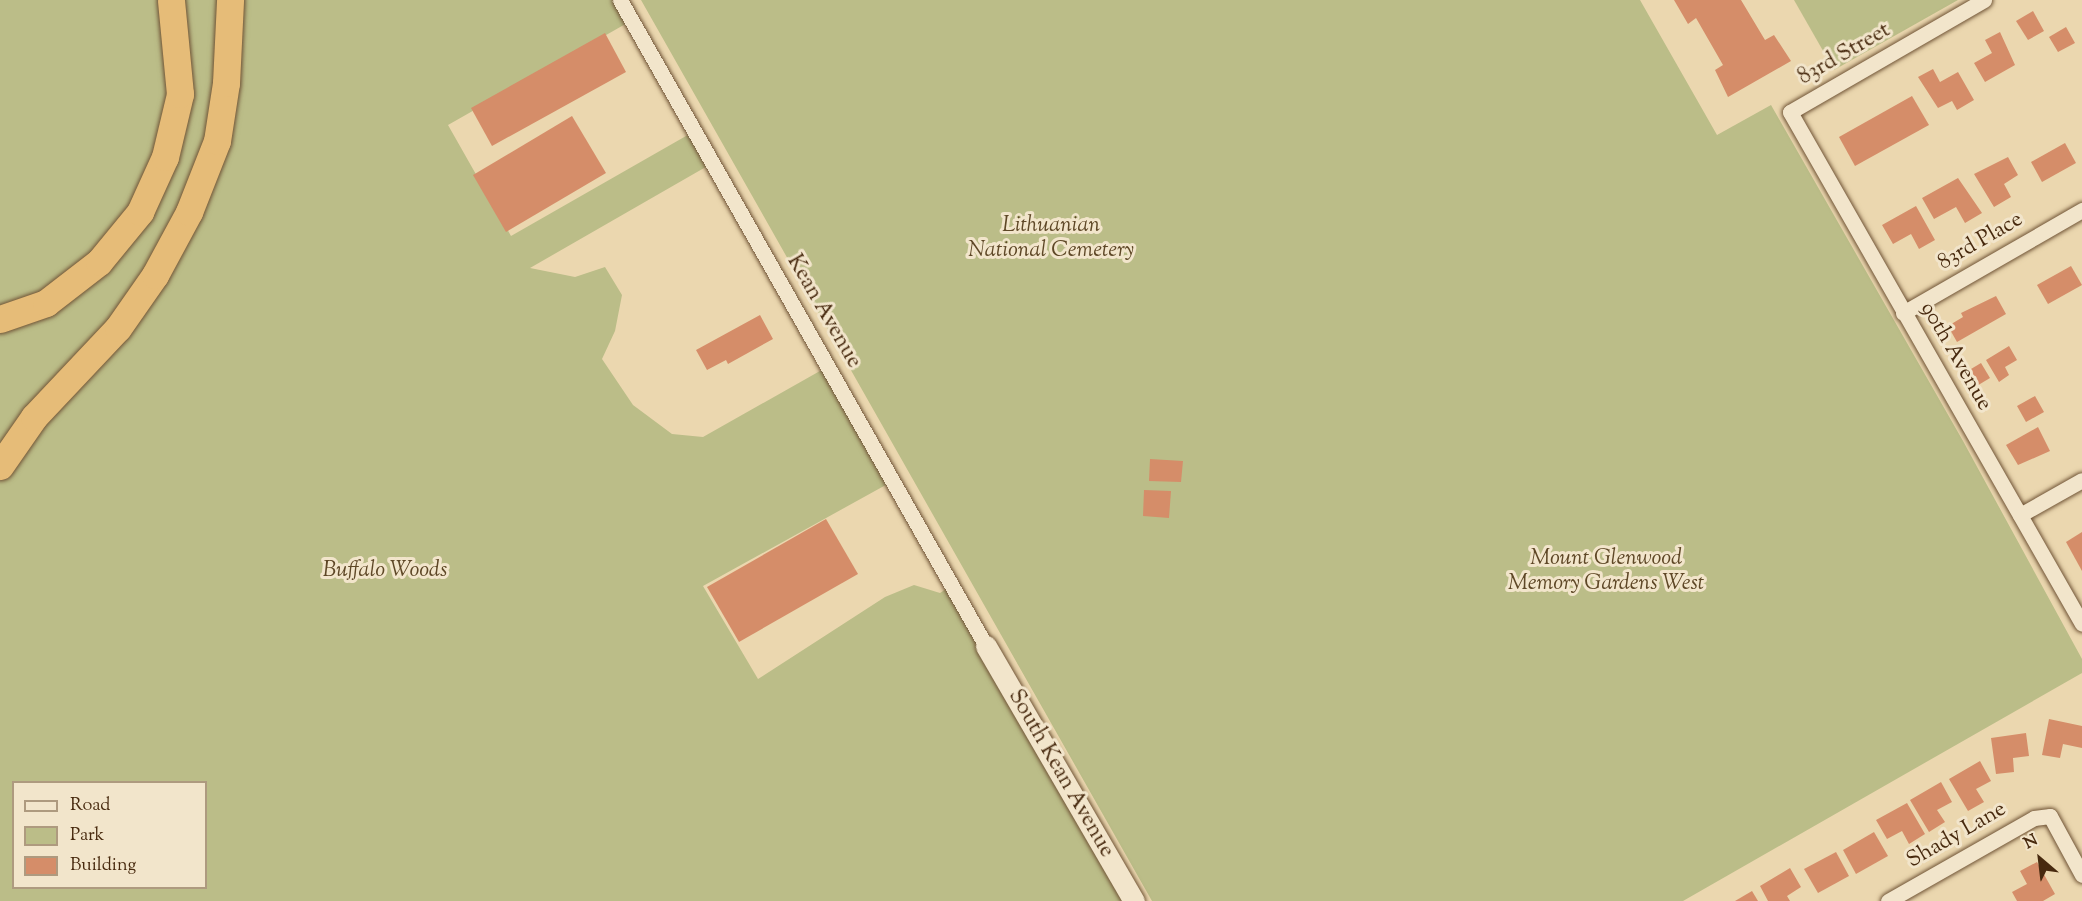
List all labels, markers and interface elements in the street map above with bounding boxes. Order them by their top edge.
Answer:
street label: 83rd Street [1794,18,1896,92]
street label: 83rd Place [1934,207,2028,277]
park label: Lithuanian National Cemetery [968,213,1134,264]
street label: Kean Avenue [780,251,866,373]
street label: 90th Avenue [1913,298,1997,416]
park label: Mount Glenwood Memory Gardens West [1508,546,1704,598]
park label: Buffalo Woods [323,559,447,585]
street label: South Kean Avenue [1001,685,1119,863]
legend [12,781,207,889]
text: Road [70,793,110,819]
street label: Shady Lane [1903,797,2011,875]
text: Park [70,823,104,849]
north arrow [2010,829,2070,889]
text: N [2020,830,2042,856]
text: Building [70,853,136,879]

